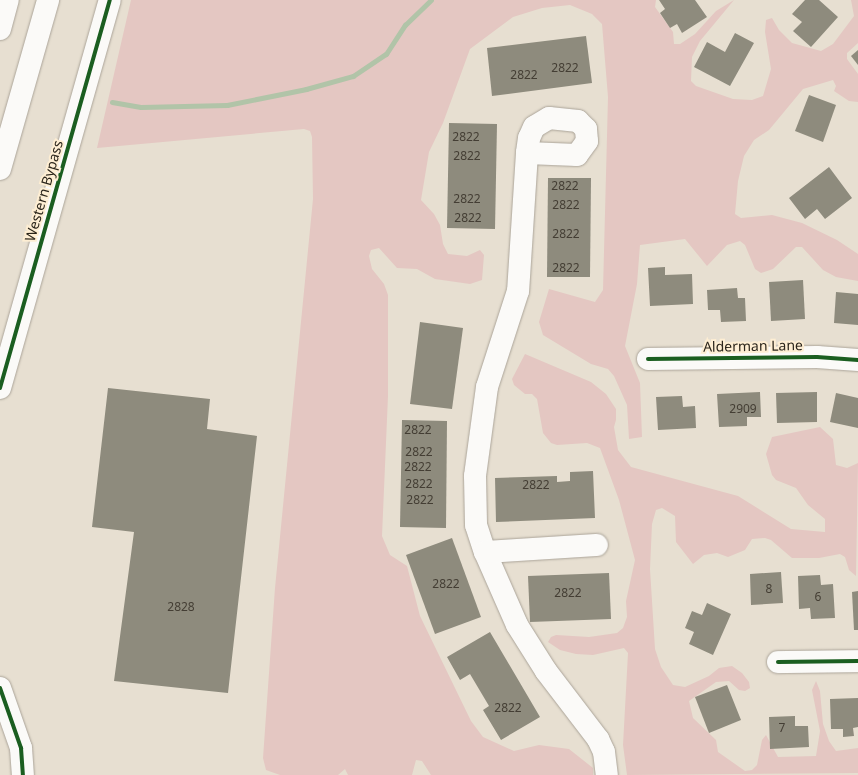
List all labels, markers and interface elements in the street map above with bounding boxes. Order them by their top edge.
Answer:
house number: 2822 [551,61,579,75]
house number: 2822 [510,68,538,82]
house number: 2822 [452,130,480,144]
street label: Western Bypass [22,138,66,244]
house number: 2822 [453,149,481,163]
house number: 2822 [551,179,579,193]
house number: 2822 [453,192,481,206]
house number: 2822 [552,198,580,212]
house number: 2822 [454,211,482,225]
house number: 2822 [552,227,580,241]
house number: 2822 [552,261,580,275]
street label: Alderman Lane [703,337,803,355]
house number: 2909 [729,402,757,416]
house number: 2822 [404,423,432,437]
house number: 2822 [405,445,433,459]
house number: 2822 [404,460,432,474]
house number: 2822 [405,477,433,491]
house number: 2822 [522,478,550,492]
house number: 2822 [406,493,434,507]
house number: 2822 [432,577,460,591]
house number: 8 [766,582,772,596]
house number: 2822 [554,586,582,600]
house number: 6 [815,590,821,604]
house number: 2828 [167,600,195,614]
house number: 2822 [494,701,522,715]
house number: 7 [779,721,785,735]

